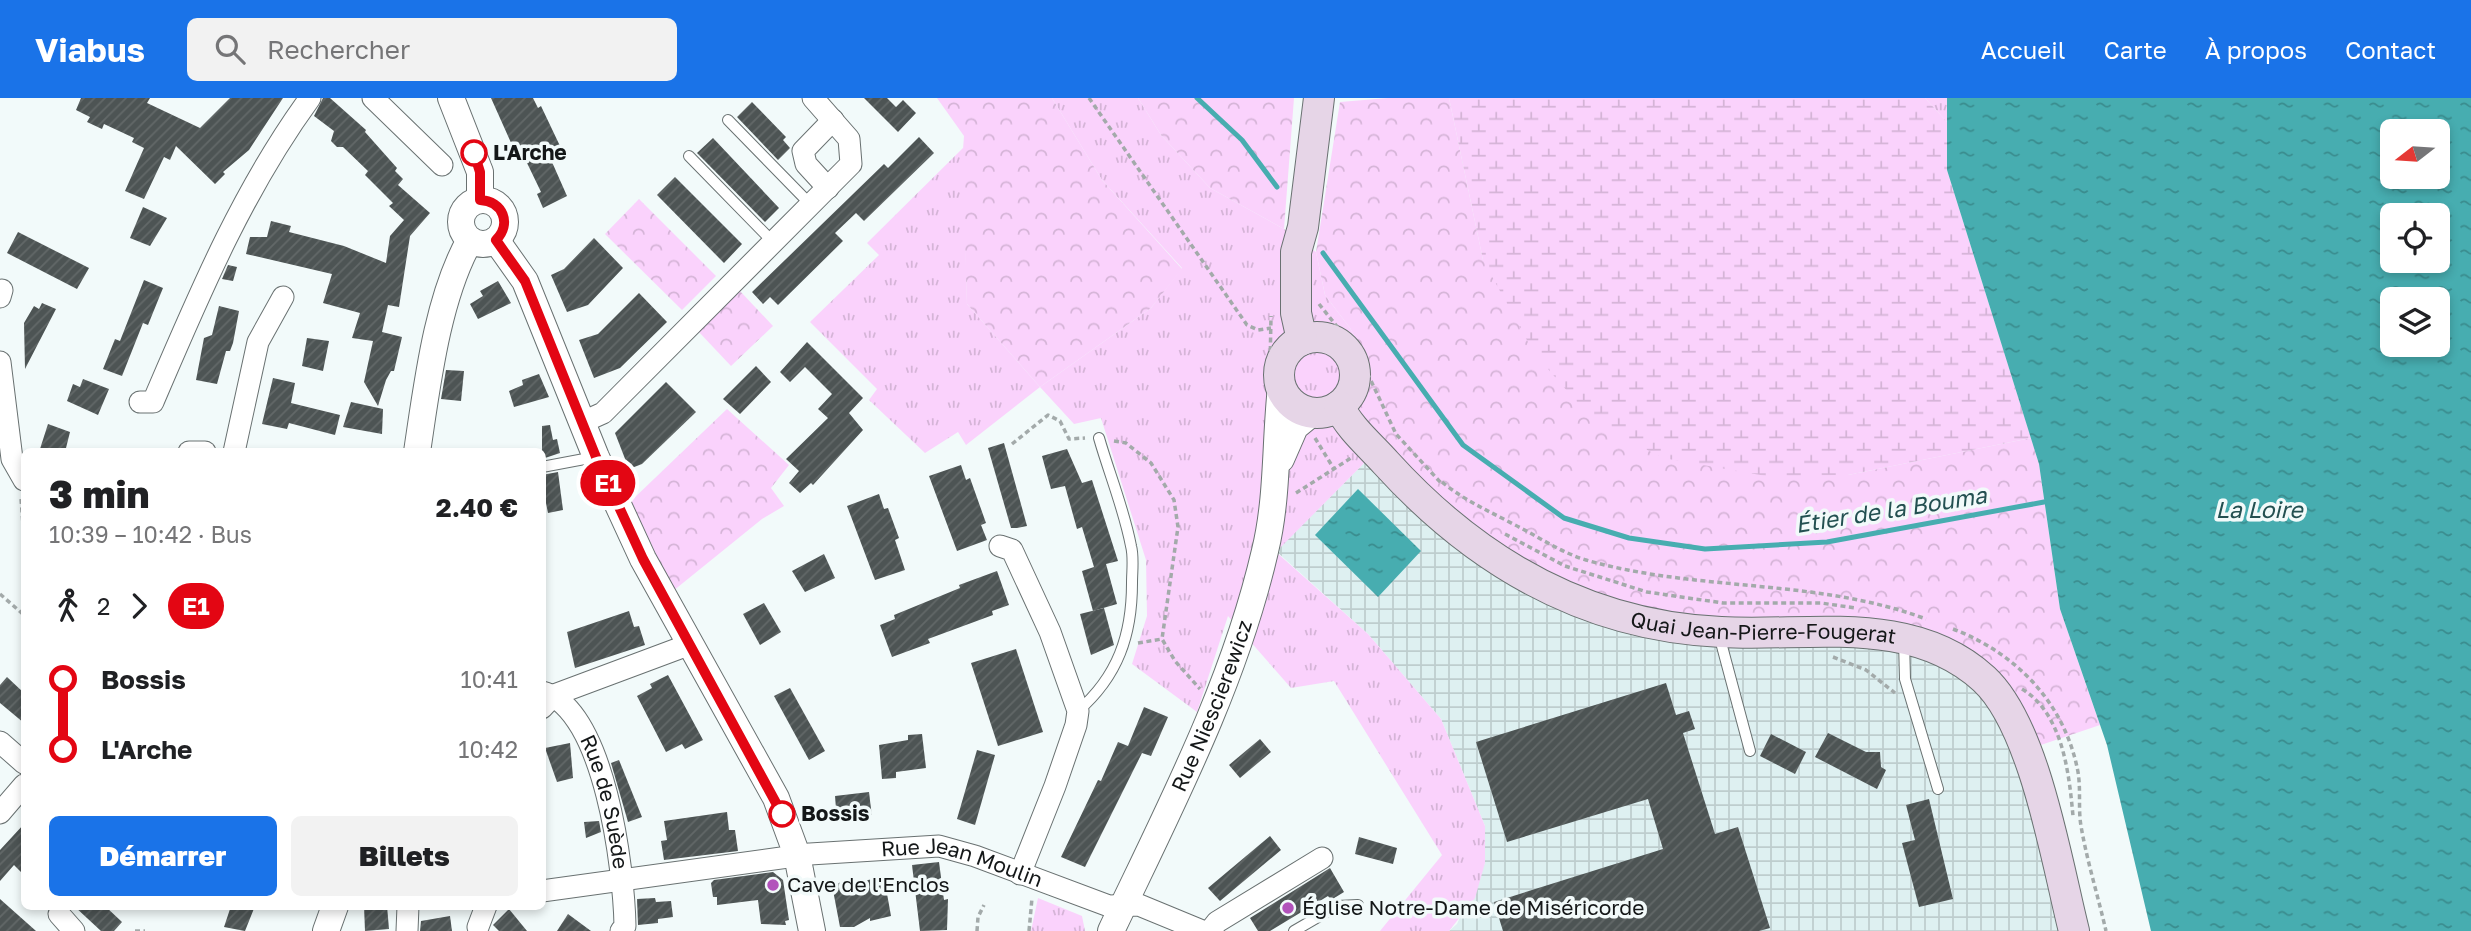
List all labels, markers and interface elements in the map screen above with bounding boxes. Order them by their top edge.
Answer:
search box [187,18,677,81]
text: Viabus [35,30,145,69]
icon: search [211,30,249,68]
text: Rechercher [267,34,410,65]
text: Accueil [1981,35,2065,64]
text: Carte [2103,35,2167,64]
text: À propos [2205,35,2307,64]
text: Contact [2345,35,2436,64]
north arrow [2380,119,2450,189]
map controls [2380,119,2450,357]
place label: L'Arche [493,139,567,165]
marker: L'Arche [461,140,487,166]
button: locate [2380,203,2450,273]
button: layers [2380,287,2450,357]
line badge: E1 [576,460,640,506]
text: E1 [594,468,622,497]
text: 3 min [49,471,149,516]
water label: Étier de la Bouma [1793,480,1989,538]
text: 2.40 € [436,492,518,523]
water label: La Loire [2215,495,2304,523]
text: 10:39 – 10:42 · Bus [49,520,252,548]
icon: walk [49,587,87,625]
icon: forward [120,587,158,625]
text: E1 [182,591,210,620]
text: 2 [97,592,110,620]
street label: Quai Jean-Pierre-Fougerat [1628,605,1898,649]
street label: Rue Niescierewicz [1165,616,1257,796]
text: Bossis [101,664,186,695]
text: 10:41 [461,665,518,693]
street label: Rue de Suède [575,730,634,871]
text: L'Arche [101,734,192,765]
text: 10:42 [458,735,518,763]
place label: Bossis [801,800,870,826]
marker: Bossis [769,801,795,827]
button: Démarrer [49,816,277,896]
button: Billets [291,816,518,896]
street label: Rue Jean Moulin [880,832,1047,892]
place label: Cave de l'Enclos [787,871,950,897]
marker: Cave de l'Enclos [765,877,781,893]
place label: Église Notre-Dame de Miséricorde [1302,894,1644,920]
marker: Église Notre-Dame de Miséricorde [1280,900,1296,916]

